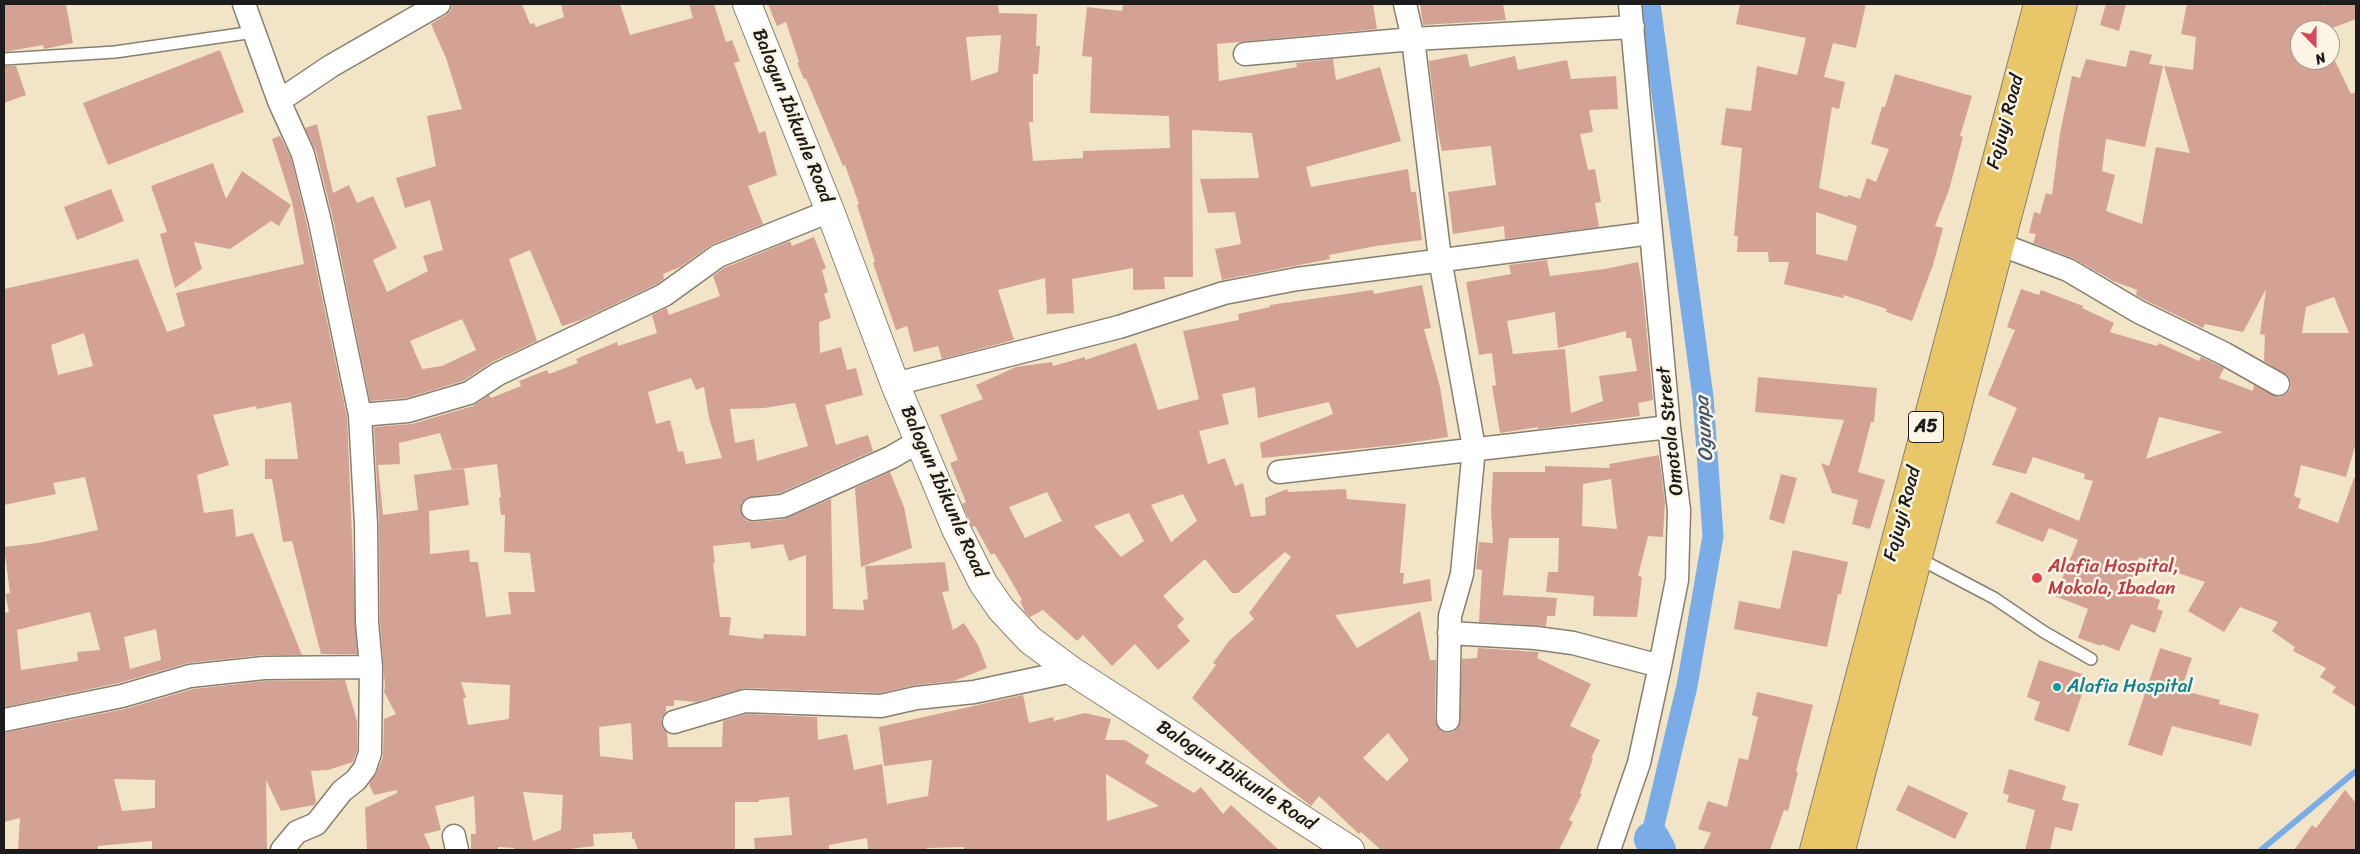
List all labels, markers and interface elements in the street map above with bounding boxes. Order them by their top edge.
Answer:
north arrow [2290,20,2340,70]
street label: Balogun Ibikunle Road [747,26,837,206]
text: N [2311,45,2330,72]
street label: Fajuyi Road [1982,72,2030,172]
street label: Omotola Street [1653,365,1689,497]
water label: Ogunpa [1691,396,1719,462]
street label: Balogun Ibikunle Road [895,403,991,581]
road number: A5 [1908,412,1944,442]
street label: Fajuyi Road [1879,464,1927,564]
place label: Alafia Hospital, Mokola, Ibadan [2048,556,2179,600]
marker: Alafia Hospital, Mokola, Ibadan [2030,571,2044,585]
place label: Alafia Hospital [2067,676,2193,698]
marker: Alafia Hospital [2051,681,2063,693]
street label: Balogun Ibikunle Road [1152,716,1320,836]

